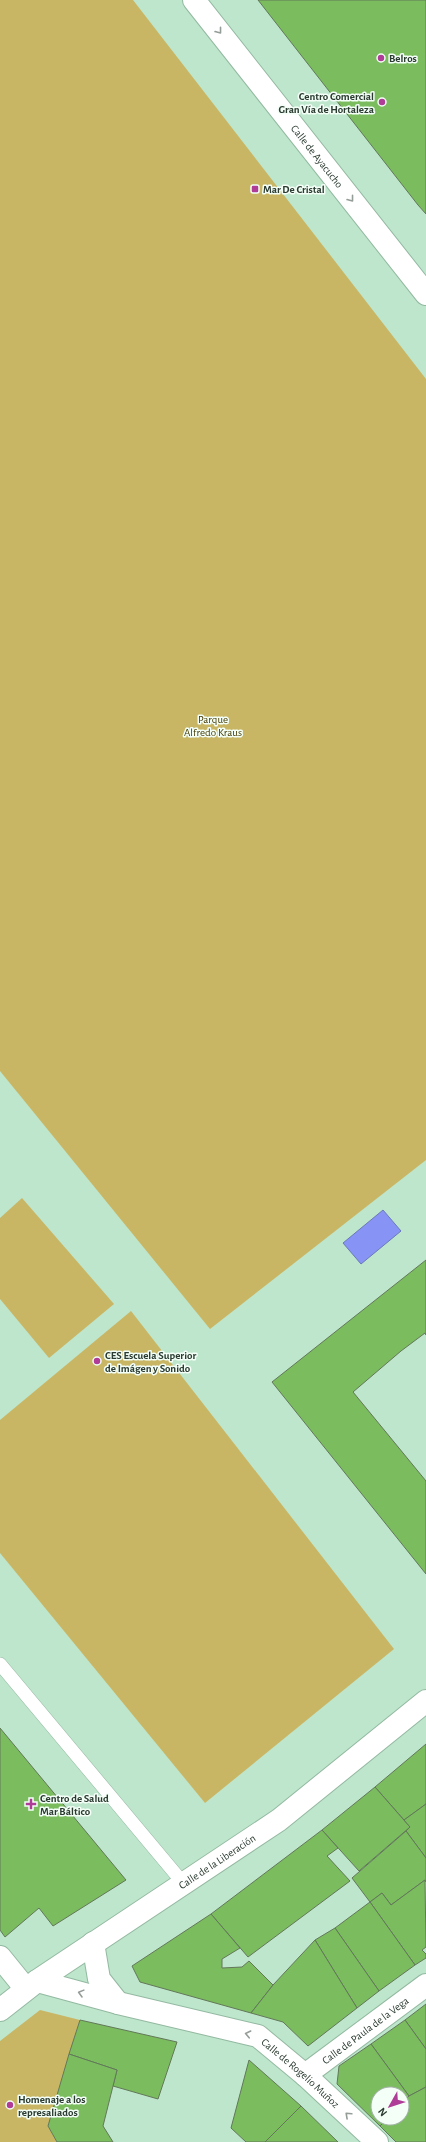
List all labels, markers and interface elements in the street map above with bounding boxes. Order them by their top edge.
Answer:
one-way arrow [214,26,221,33]
marker: Belros [376,53,386,63]
place label: Belros [389,53,417,64]
place label: Centro Comercial Gran Vía de Hortaleza [279,91,375,115]
marker: Centro Comercial Gran Vía de Hortaleza [377,97,387,107]
street label: Calle de Ayacucho [289,123,345,190]
marker: Mar De Cristal [250,184,260,194]
place label: Mar De Cristal [263,184,325,195]
one-way arrow [346,194,353,201]
park label: Parque Alfredo Kraus [184,714,242,738]
place label: CES Escuela Superior de Imágen y Sonido [105,1350,196,1374]
marker: CES Escuela Superior de Imágen y Sonido [92,1356,102,1366]
place label: Centro de Salud Mar Báltico [40,1793,109,1817]
marker: Centro de Salud Mar Báltico [25,1798,37,1810]
street label: Calle de la Liberación [176,1832,257,1891]
one-way arrow [78,1989,85,1998]
street label: Calle de Paula de la Vega [320,1995,411,2066]
one-way arrow [245,2030,252,2039]
street label: Calle de Rogelio Muñoz [260,2036,342,2110]
north arrow [370,2086,410,2126]
place label: Homenaje a los represaliados [18,2094,85,2118]
marker: Homenaje a los represaliados [5,2100,15,2110]
text: N [376,2106,389,2118]
one-way arrow [345,2113,353,2120]

